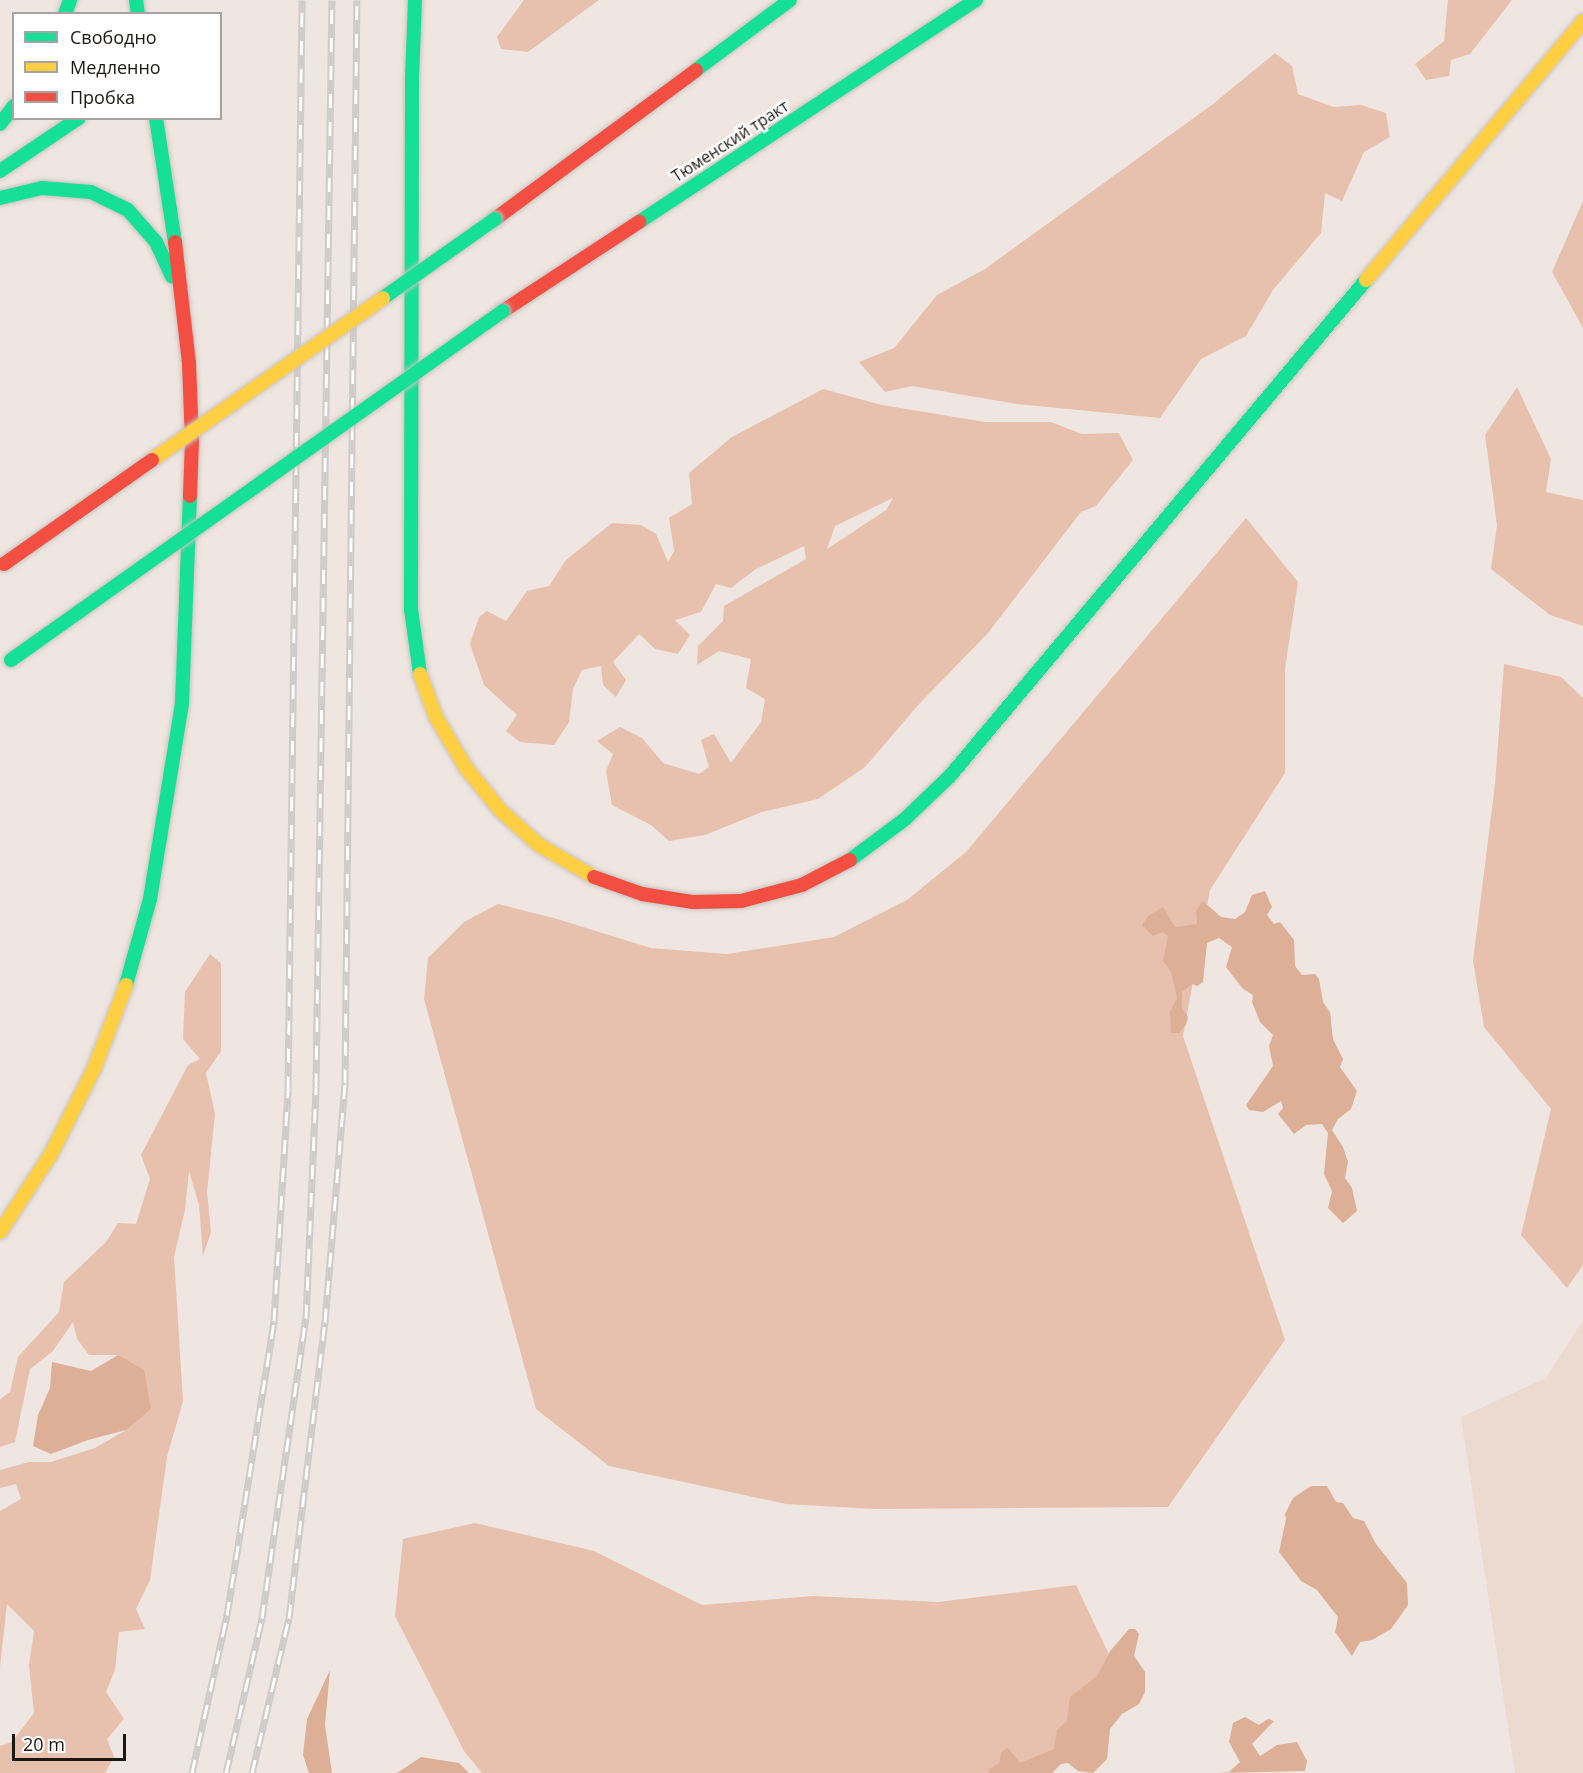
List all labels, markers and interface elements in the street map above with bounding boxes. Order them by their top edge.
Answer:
legend [12,12,222,120]
text: Свободно [70,25,157,49]
text: Медленно [70,55,161,79]
text: Пробка [70,85,135,109]
street label: Тюменский тракт [668,96,792,186]
scale bar [15,1722,129,1760]
text: 20 m [23,1732,65,1756]

